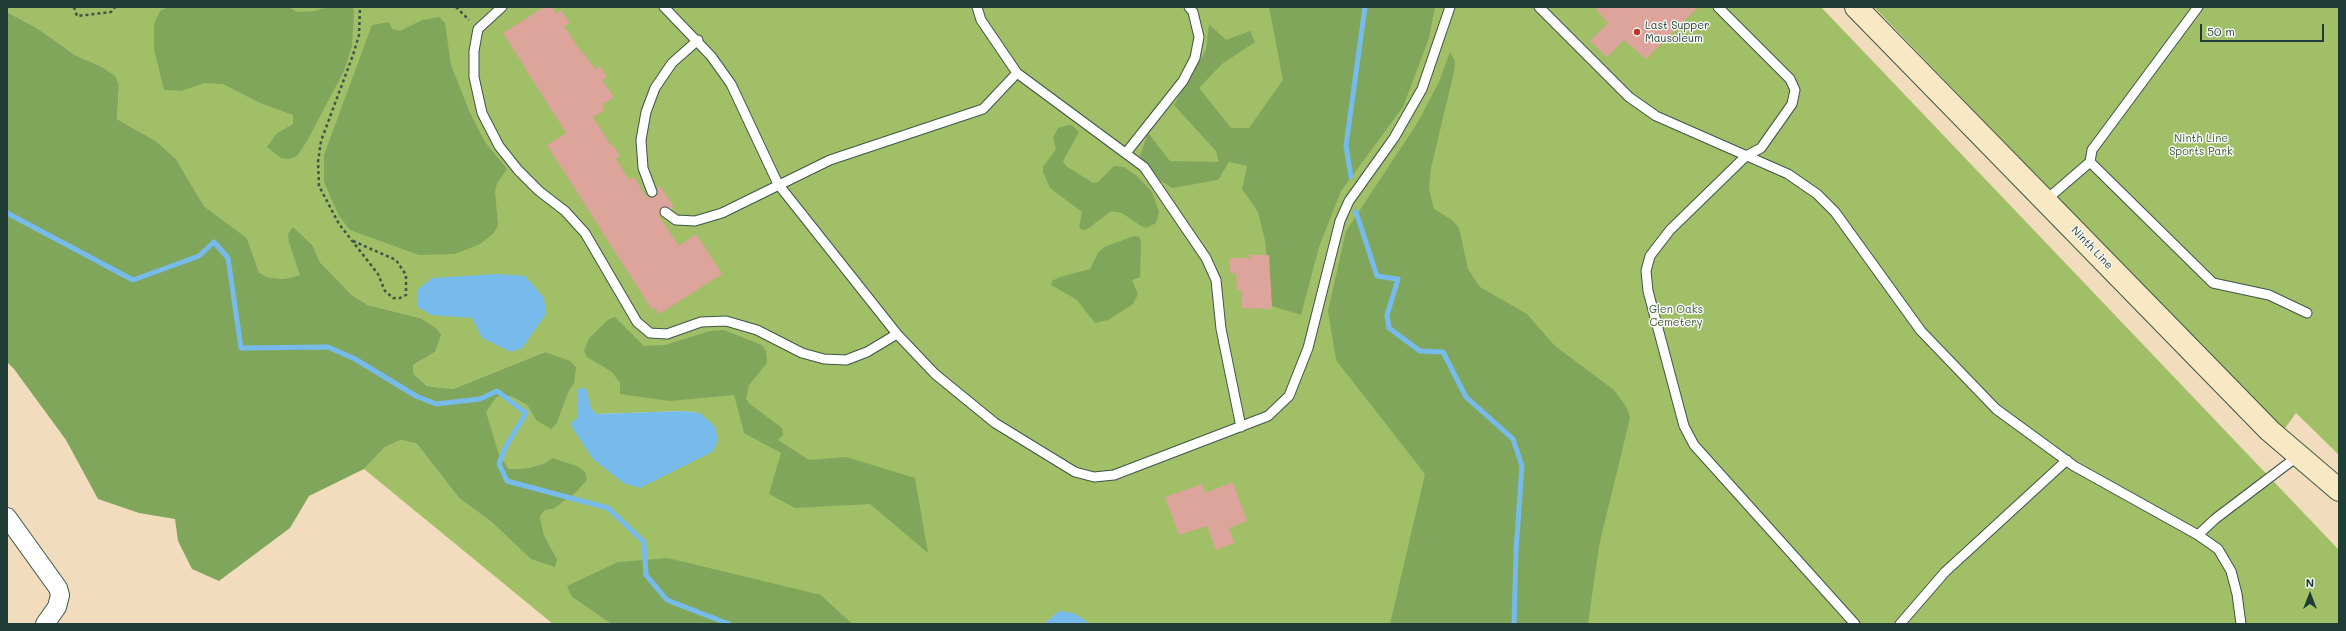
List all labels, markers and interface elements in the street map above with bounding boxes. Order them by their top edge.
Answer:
scale bar [2202,16,2326,42]
place label: Last Supper Mausoleum [1645,19,1709,45]
text: 50 m [2207,23,2235,39]
marker: Last Supper Mausoleum [1632,27,1642,37]
park label: Ninth Line Sports Park [2169,132,2233,158]
street label: Ninth Line [2068,224,2116,272]
park label: Glen Oaks Cemetery [1649,303,1703,329]
north arrow [2290,575,2330,615]
text: N [2306,575,2314,590]

